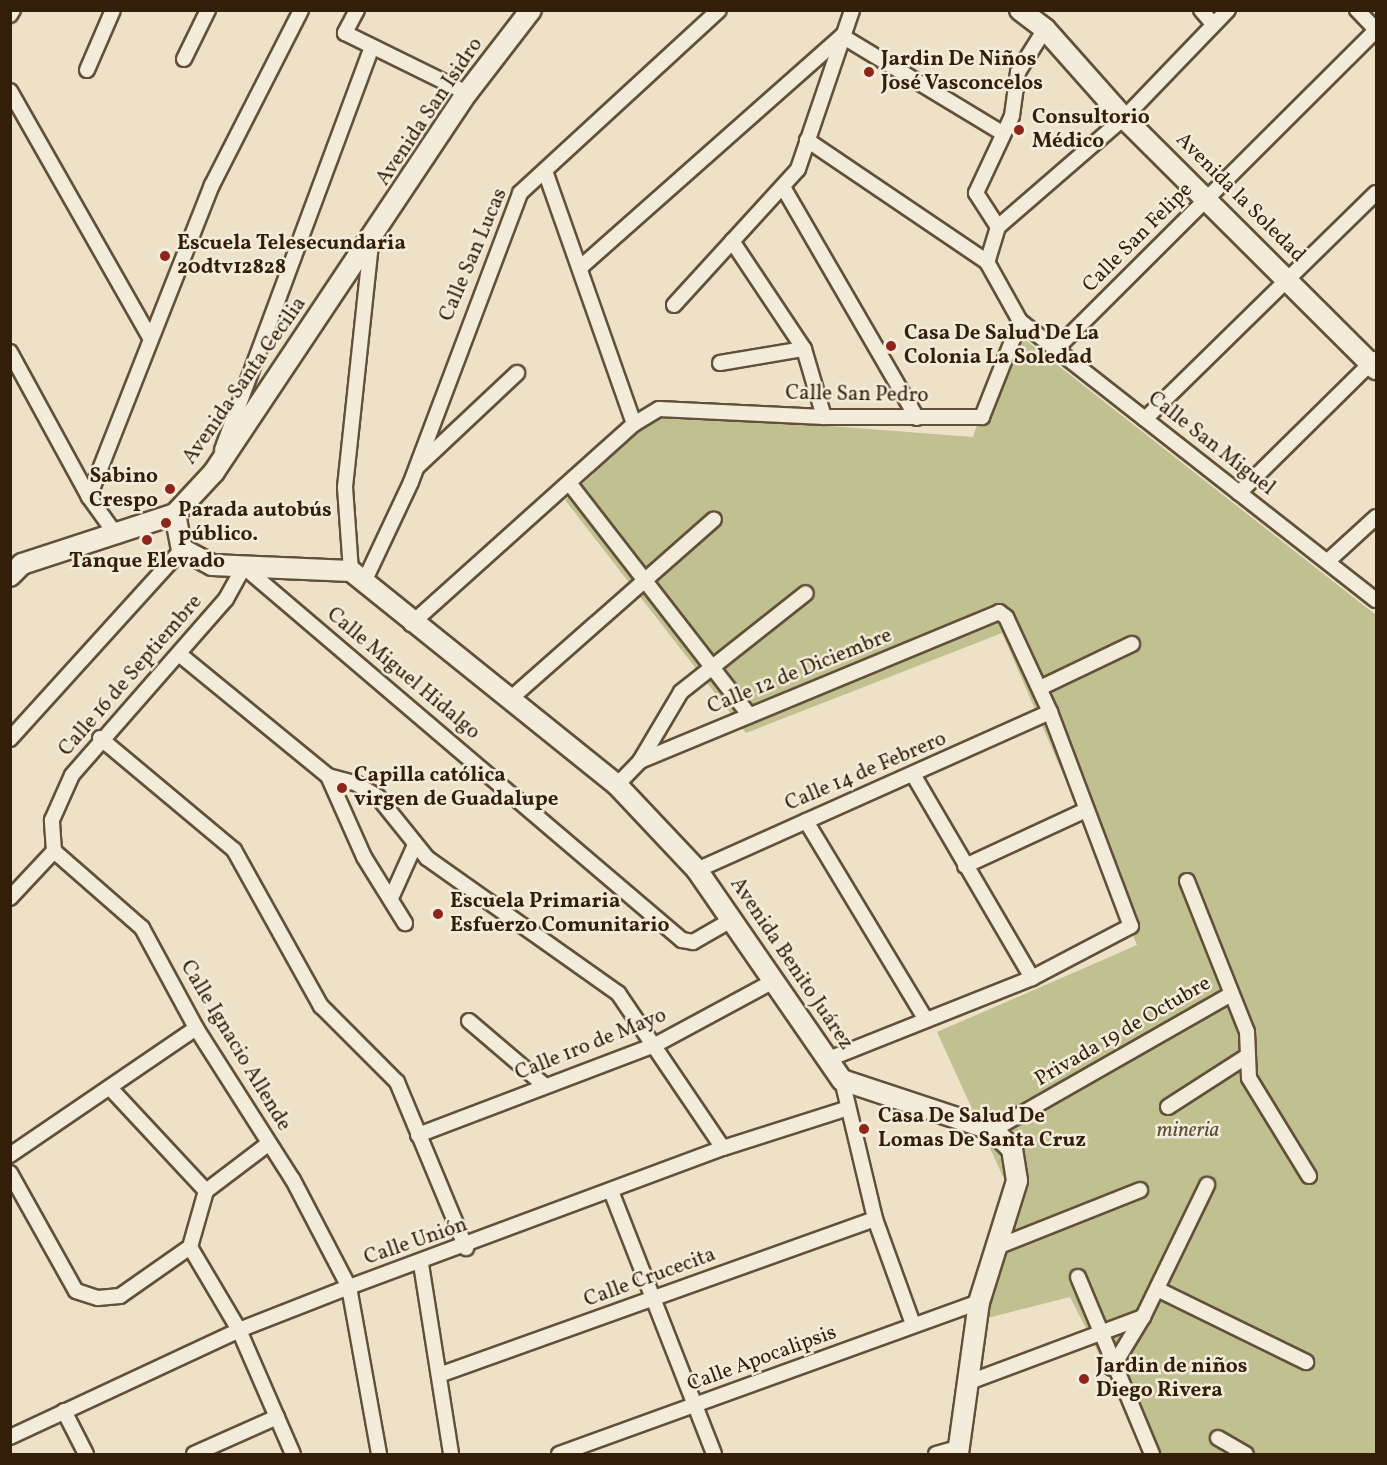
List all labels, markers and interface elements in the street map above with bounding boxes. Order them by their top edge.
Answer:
street label: Avenida San Isidro [371,33,489,191]
place label: Jardin De Niños José Vasconcelos [881,47,1044,97]
marker: Jardin De Niños José Vasconcelos [862,65,876,79]
place label: Consultorio Médico [1032,105,1150,155]
marker: Consultorio Médico [1010,121,1028,139]
street label: Avenida la Soledad [1170,128,1310,268]
street label: Calle San Felipe [1078,178,1198,298]
street label: Calle San Lucas [435,185,513,325]
place label: Escuela Telesecundaria 20dtv12828 [177,231,406,281]
marker: Escuela Telesecundaria 20dtv12828 [158,249,172,263]
street label: Avenida Santa Cecilia [178,292,312,470]
place label: Casa De Salud De La Colonia La Soledad [904,321,1099,371]
marker: Casa De Salud De La Colonia La Soledad [882,337,900,355]
street label: Calle San Pedro [785,381,929,409]
street label: Calle San Miguel [1142,387,1280,501]
place label: Sabino Crespo [89,464,158,514]
marker: Sabino Crespo [163,482,177,496]
place label: Parada autobús público. [178,498,332,548]
marker: Parada autobús público. [159,516,173,530]
marker: Tanque Elevado [140,533,154,547]
place label: Tanque Elevado [69,549,225,575]
street label: Calle 16 de Septiembre [54,590,208,762]
street label: Calle Miguel Hidalgo [321,603,485,745]
street label: Calle 12 de Diciembre [704,623,896,721]
street label: Calle 14 de Febrero [782,727,950,817]
place label: Capilla católica virgen de Guadalupe [354,763,559,813]
marker: Capilla católica virgen de Guadalupe [335,781,349,795]
street label: Avenida Benito Juárez [724,873,858,1055]
place label: Escuela Primaria Esfuerzo Comunitario [450,889,669,939]
marker: Escuela Primaria Esfuerzo Comunitario [431,907,445,921]
street label: Calle Ignacio Allende [174,956,296,1136]
street label: Privada 19 de Octubre [1031,971,1215,1093]
street label: Calle 1ro de Mayo [512,1003,670,1087]
place label: Casa De Salud De Lomas De Santa Cruz [878,1104,1086,1154]
park label: mineria [1157,1118,1219,1144]
marker: Casa De Salud De Lomas De Santa Cruz [855,1120,873,1138]
street label: Calle Unión [361,1213,471,1271]
street label: Calle Crucecita [581,1243,719,1313]
street label: Calle Apocalipsis [684,1320,840,1398]
place label: Jardin de niños Diego Rivera [1096,1354,1247,1404]
marker: Jardin de niños Diego Rivera [1077,1372,1091,1386]

